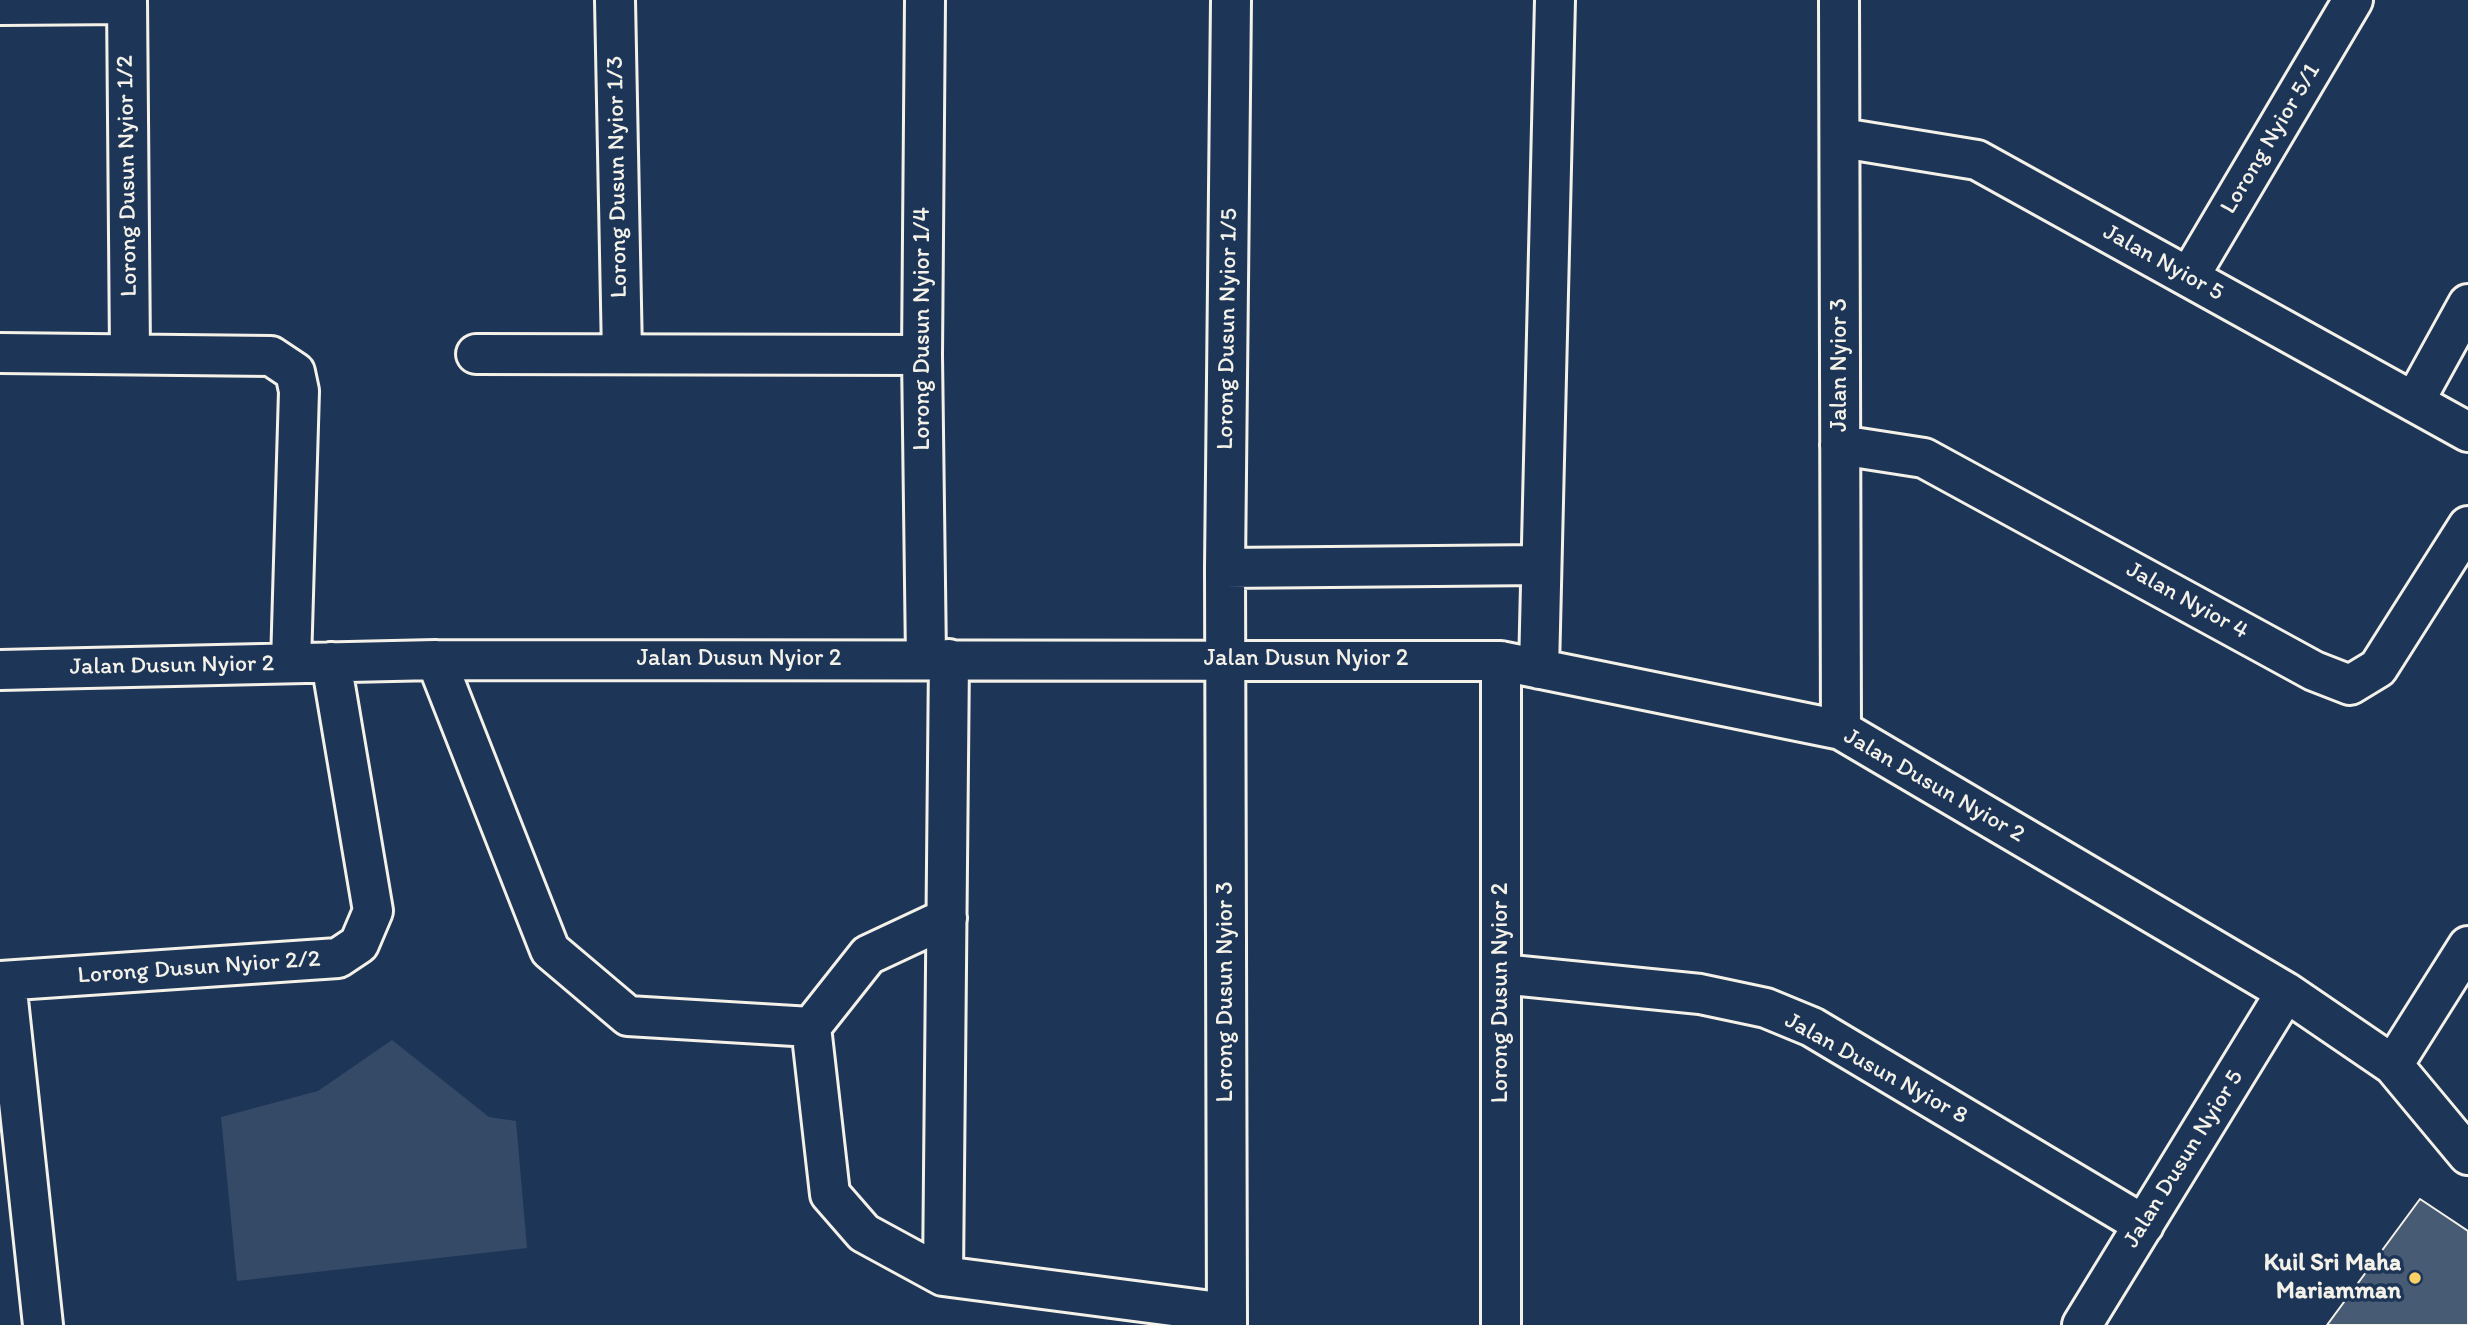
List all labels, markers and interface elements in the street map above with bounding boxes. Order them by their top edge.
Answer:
street label: Lorong Dusun Nyior 1/2 [111,55,145,297]
street label: Lorong Dusun Nyior 1/3 [601,56,635,298]
street label: Lorong Nyior 5/1 [2215,58,2327,220]
street label: Lorong Dusun Nyior 1/4 [909,207,937,451]
street label: Lorong Dusun Nyior 1/5 [1211,208,1245,450]
street label: Jalan Nyior 5 [2098,218,2228,308]
street label: Jalan Nyior 3 [1826,298,1854,432]
street label: Jalan Nyior 4 [2121,556,2253,646]
street label: Jalan Dusun Nyior 2 [637,645,841,673]
street label: Jalan Dusun Nyior 2 [1204,645,1408,673]
street label: Jalan Dusun Nyior 2 [70,650,274,682]
street label: Jalan Dusun Nyior 2 [1838,722,2030,850]
street label: Lorong Dusun Nyior 3 [1212,881,1240,1103]
street label: Lorong Dusun Nyior 2 [1487,883,1515,1103]
street label: Lorong Dusun Nyior 2/2 [77,945,321,991]
street label: Jalan Dusun Nyior 8 [1779,1007,1973,1131]
street label: Jalan Dusun Nyior 5 [2118,1065,2250,1253]
place label: Kuil Sri Maha Mariamman [2264,1250,2401,1306]
marker: Kuil Sri Maha Mariamman [2407,1270,2423,1286]

